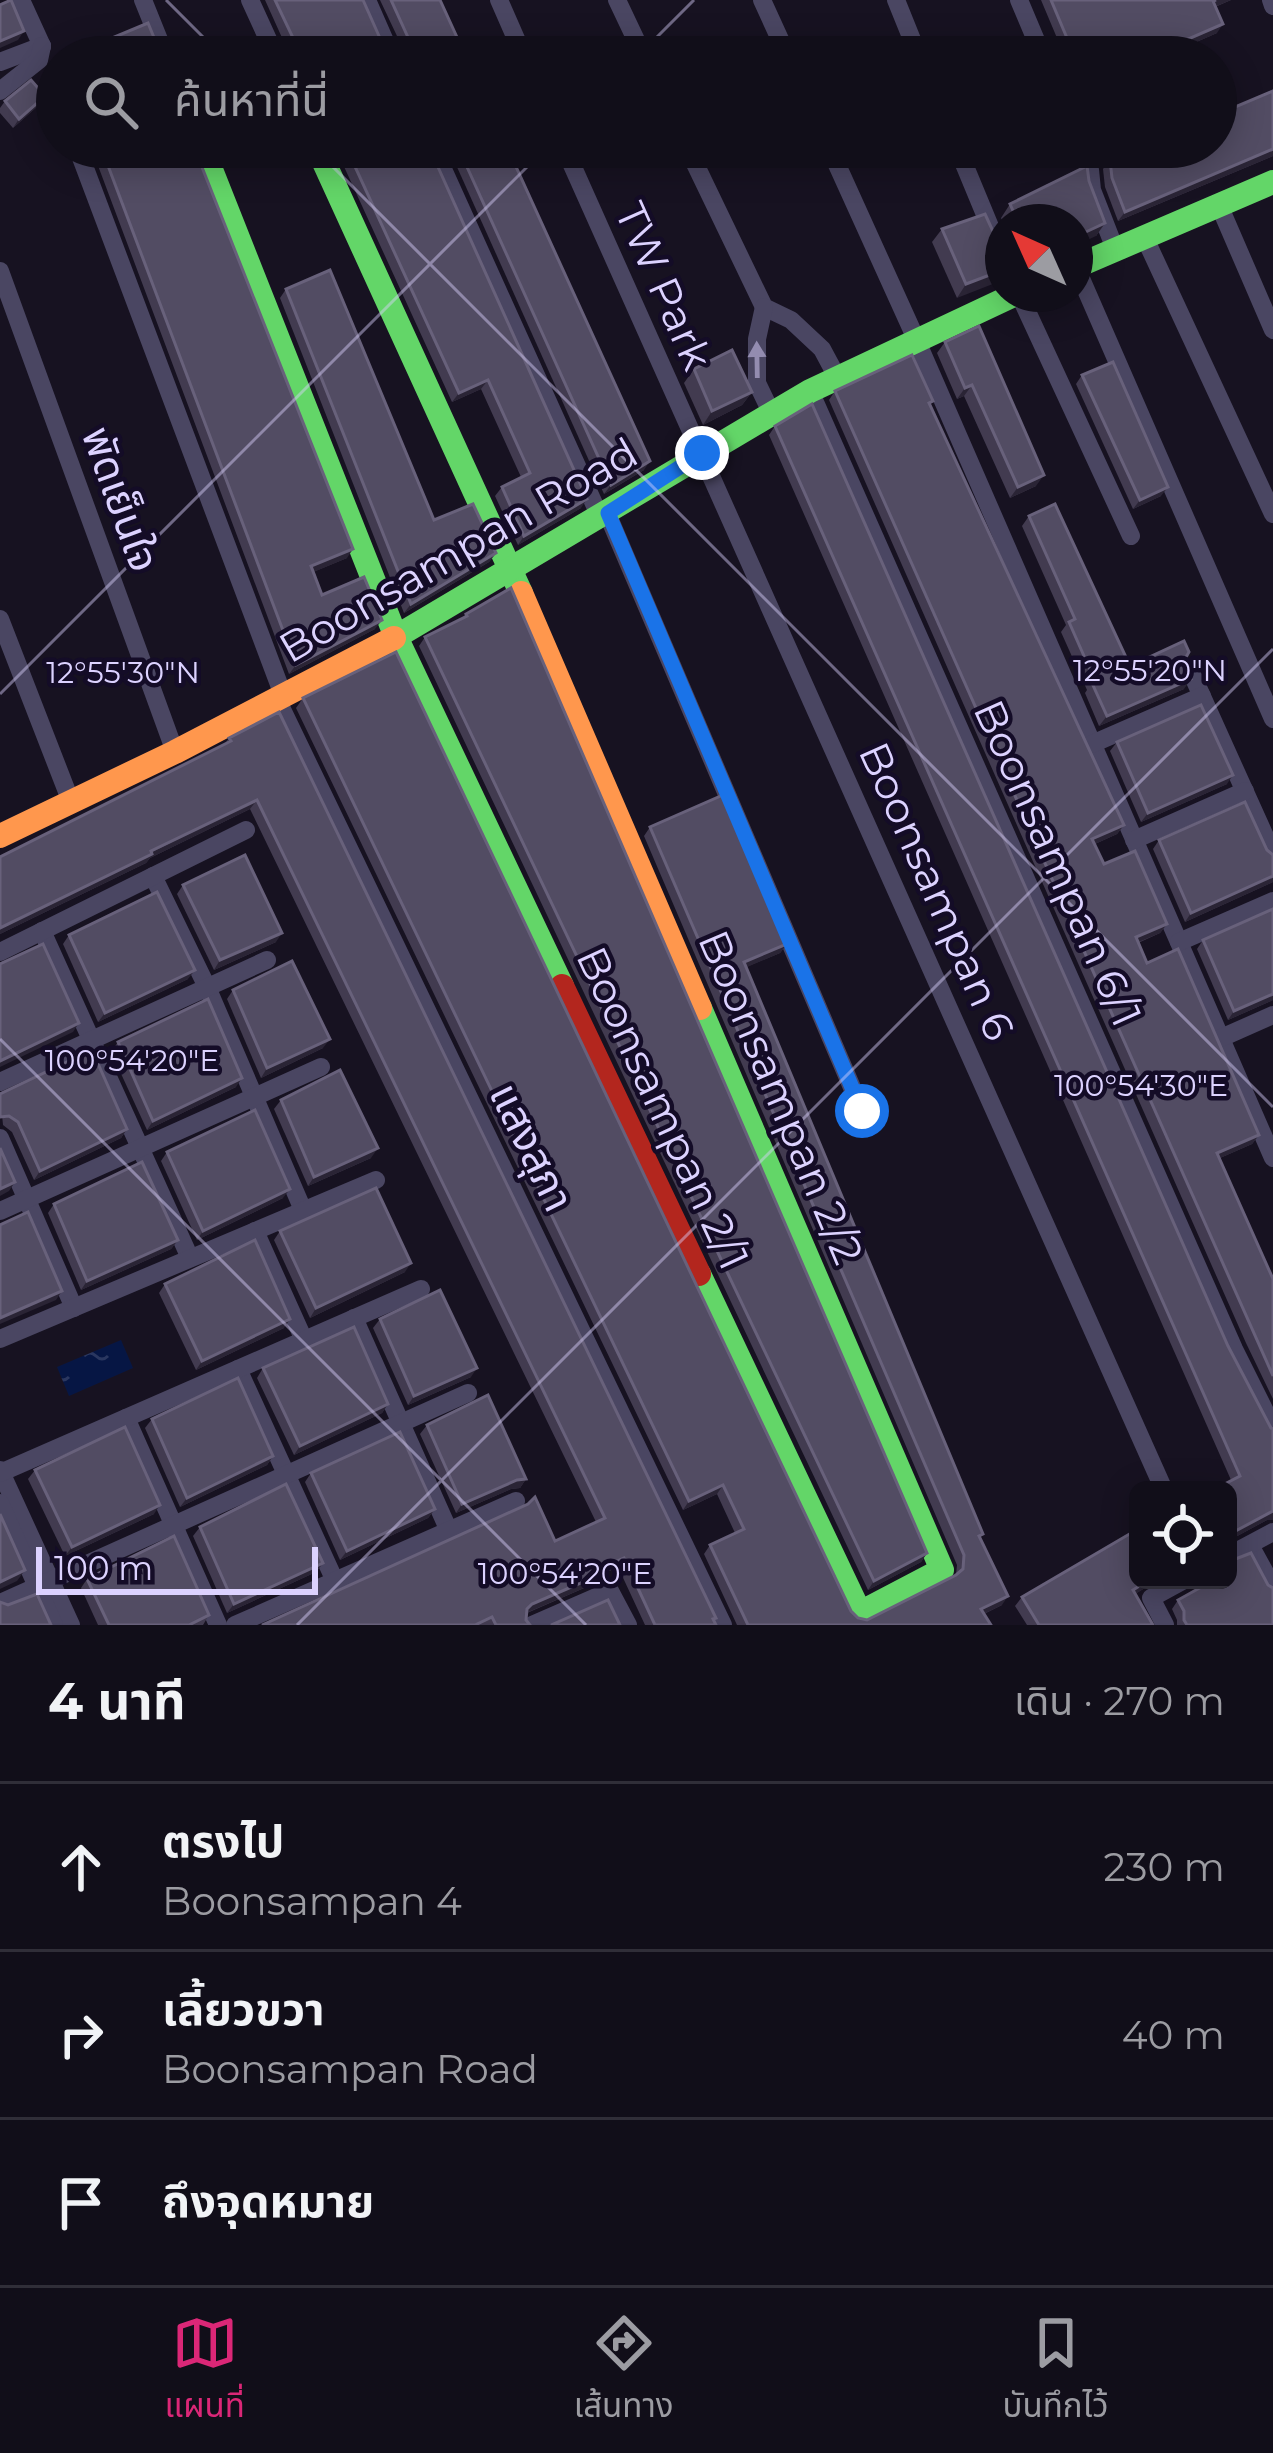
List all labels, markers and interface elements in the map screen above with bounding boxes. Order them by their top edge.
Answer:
search box [36,36,1237,168]
icon: search [78,69,144,135]
text: ค้นหาที่นี่ [174,72,329,127]
street label: TW Park [604,194,724,378]
north arrow [985,204,1093,312]
one-way arrow [747,340,767,378]
street label: พัดเย็นใจ [71,420,171,578]
street label: Boonsampan Road [270,426,646,674]
route end [675,426,729,480]
text: 12°55'20"N [1073,652,1227,689]
text: 12°55'30"N [46,654,200,691]
street label: Boonsampan 6/1 [963,692,1153,1034]
street label: Boonsampan 6 [848,734,1026,1048]
street label: Boonsampan 2/2 [687,922,875,1272]
street label: Boonsampan 2/1 [566,938,760,1278]
text: 100°54'20"E [45,1042,219,1079]
text: 100°54'30"E [1054,1067,1228,1104]
street label: แสงสุภา [479,1074,585,1220]
route start [835,1084,889,1138]
map controls [1129,1481,1237,1589]
button: locate [1129,1481,1237,1589]
scale bar [36,1541,318,1594]
text: 100 m [54,1548,153,1588]
text: 100°54'20"E [478,1555,652,1592]
text: 4 นาที [48,1670,186,1732]
text: เดิน · 270 m [1014,1677,1225,1725]
text: ตรงไป [162,1813,284,1868]
icon: ahead [48,1834,114,1900]
text: 230 m [1103,1843,1225,1891]
text: Boonsampan 4 [162,1877,462,1925]
text: เลี้ยวขวา [162,1981,325,2036]
icon: right [48,2002,114,2068]
text: 40 m [1122,2011,1225,2059]
text: Boonsampan Road [162,2045,538,2093]
icon: arrive [48,2170,114,2236]
text: ถึงจุดหมาย [162,2173,374,2228]
tab: แผนที่ [164,2310,245,2432]
tab: เส้นทาง [574,2310,674,2432]
tab: บันทึกไว้ [1003,2310,1109,2432]

